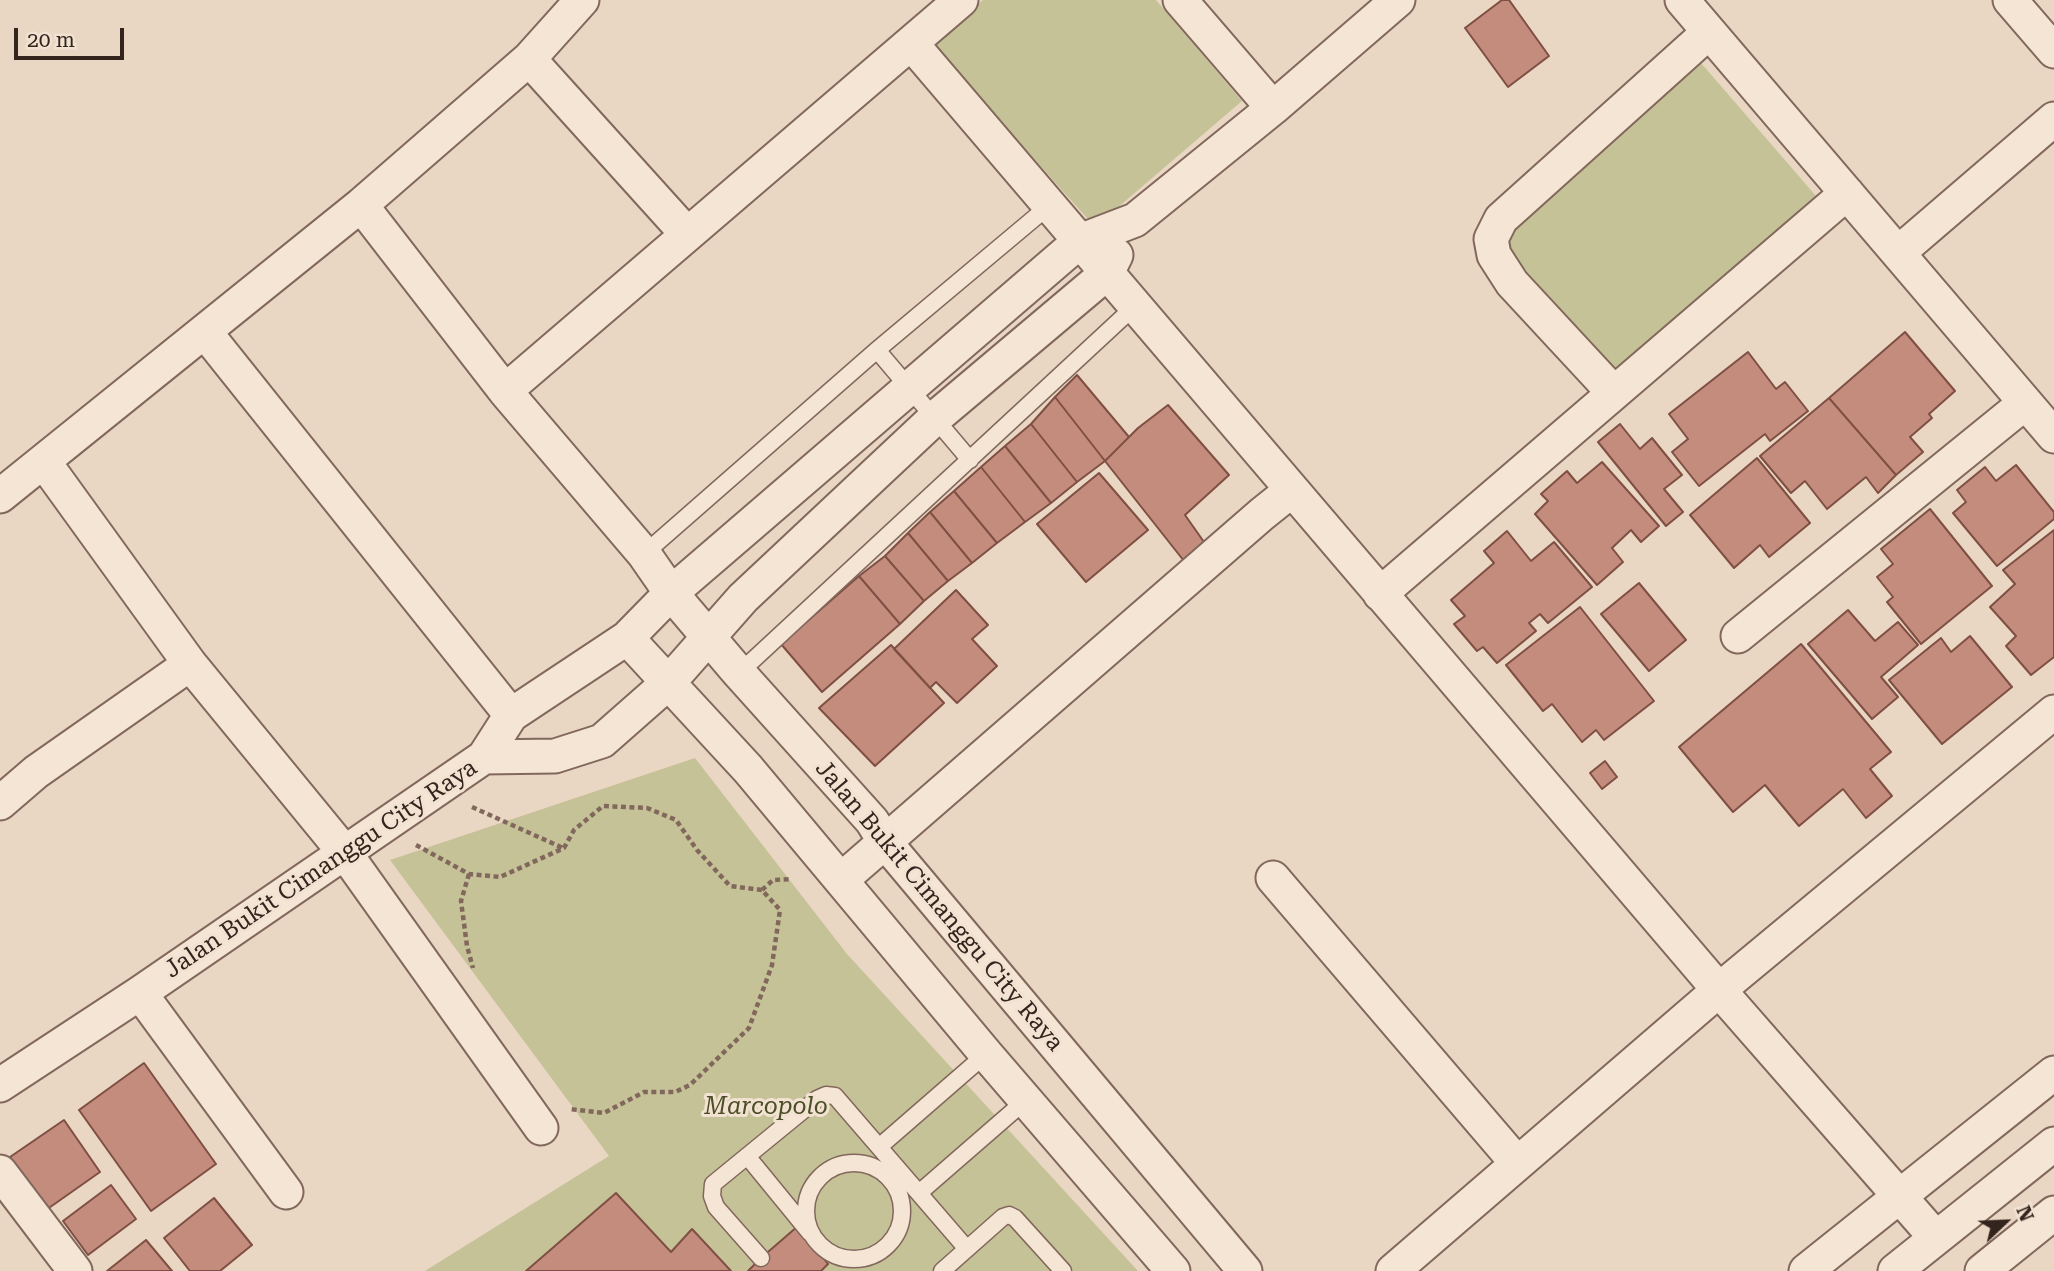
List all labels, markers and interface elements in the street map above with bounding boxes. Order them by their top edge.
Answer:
scale bar [18,14,128,58]
text: 20 m [27,28,75,52]
street label: Jalan Bukit Cimanggu City Raya [159,753,483,985]
street label: Jalan Bukit Cimanggu City Raya [809,755,1069,1057]
park label: Marcopolo [704,1093,828,1121]
north arrow [1970,1187,2040,1257]
text: N [2011,1202,2038,1225]

